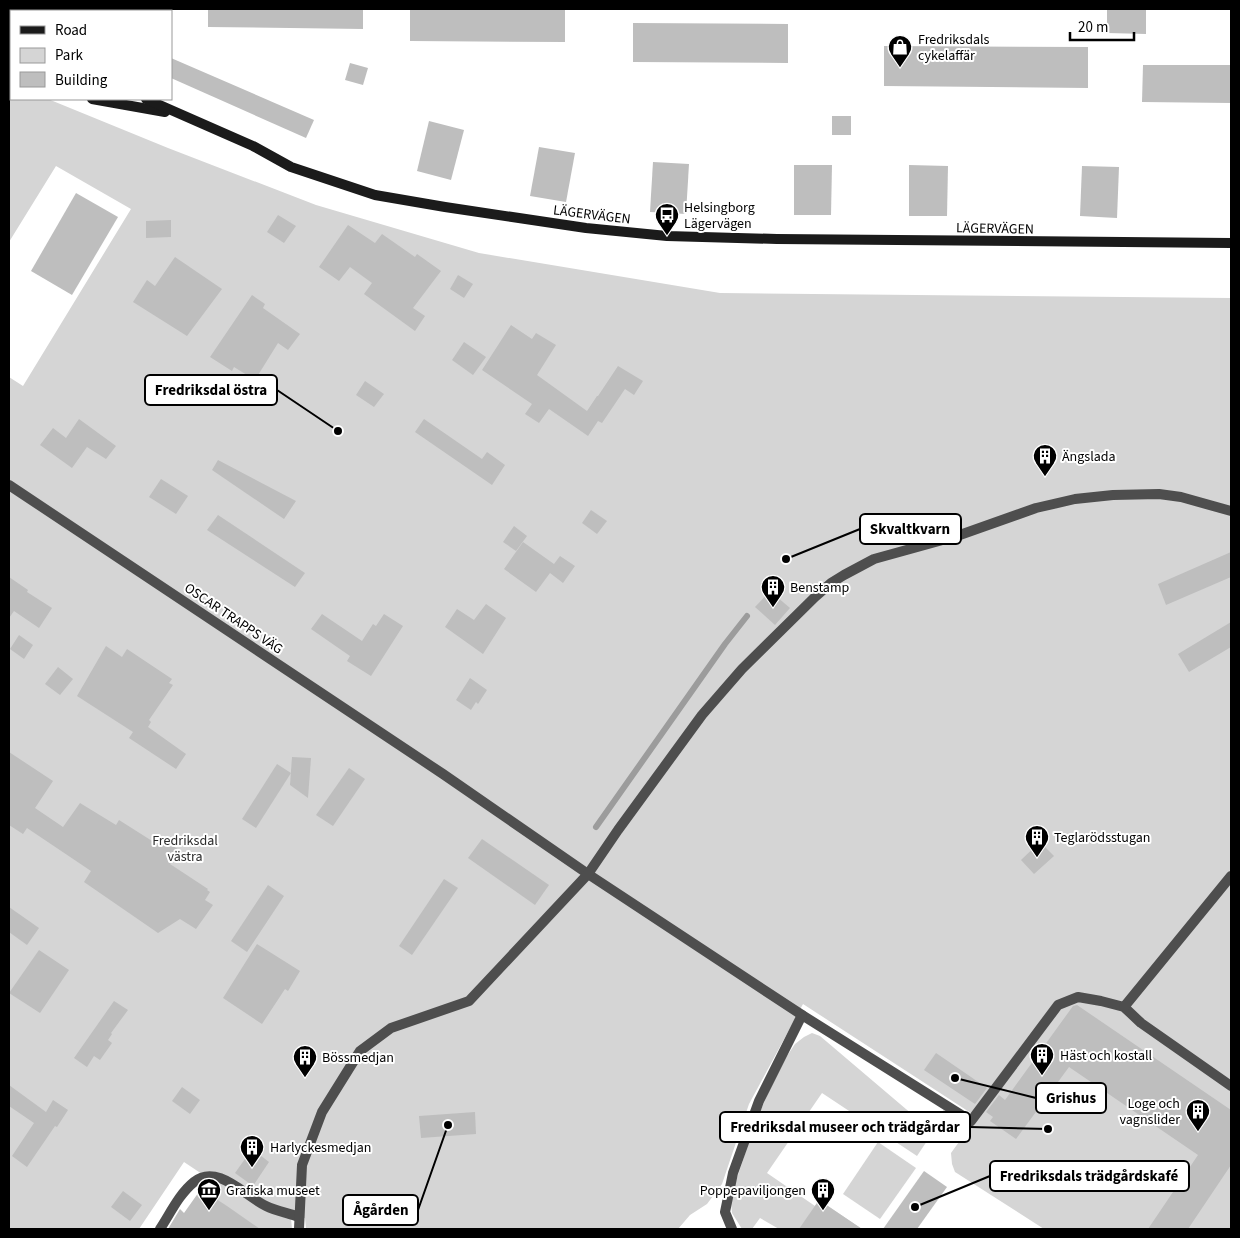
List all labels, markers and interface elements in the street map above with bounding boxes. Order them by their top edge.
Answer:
legend [10,10,172,100]
scale bar [1070,10,1134,42]
text: 20 m [1078,17,1108,38]
text: Road [55,20,87,41]
place label: Fredriksdals cykelaffär [918,30,990,66]
shop icon: Fredriksdals cykelaffär [887,34,913,68]
text: Park [55,45,84,66]
text: Building [55,70,108,91]
place label: Helsingborg Lägervägen [684,198,755,234]
street label: LÄGERVÄGEN [552,200,632,230]
bus stop icon: Helsingborg Lägervägen [654,202,680,236]
street label: LÄGERVÄGEN [956,218,1034,240]
callout: Fredriksdal östra [145,375,277,405]
text: Fredriksdal östra [155,380,267,401]
building icon: Ängslada [1032,443,1058,477]
place label: Ängslada [1062,447,1116,467]
callout: Skvaltkvarn [860,514,961,544]
text: Skvaltkvarn [870,519,950,540]
building icon: Benstamp [760,574,786,608]
street label: OSCAR TRAPPS VÄG [180,578,287,659]
place label: Benstamp [790,578,850,598]
building icon: Teglarödsstugan [1024,824,1050,858]
place label: Teglarödsstugan [1054,828,1150,848]
park label: Fredriksdal västra [152,831,218,867]
building icon: Häst och kostall [1029,1042,1055,1076]
building icon: Bössmedjan [292,1044,318,1078]
place label: Häst och kostall [1060,1046,1153,1066]
place label: Bössmedjan [322,1048,394,1068]
callout: Grishus [1036,1083,1106,1113]
text: Grishus [1046,1088,1096,1109]
place label: Loge och vagnslider [1120,1094,1180,1130]
building icon: Loge och vagnslider [1185,1098,1211,1132]
callout: Fredriksdal museer och trädgårdar [720,1112,970,1142]
text: Fredriksdal museer och trädgårdar [730,1117,960,1138]
building icon: Harlyckesmedjan [239,1134,265,1168]
place label: Harlyckesmedjan [270,1138,371,1158]
callout: Fredriksdals trädgårdskafé [990,1161,1189,1191]
text: Fredriksdals trädgårdskafé [1000,1166,1178,1187]
museum icon: Grafiska museet [196,1177,222,1211]
building icon: Poppepaviljongen [810,1177,836,1211]
place label: Grafiska museet [226,1181,320,1201]
place label: Poppepaviljongen [700,1181,806,1201]
callout: Ågården [343,1195,418,1225]
text: Ågården [353,1200,409,1221]

